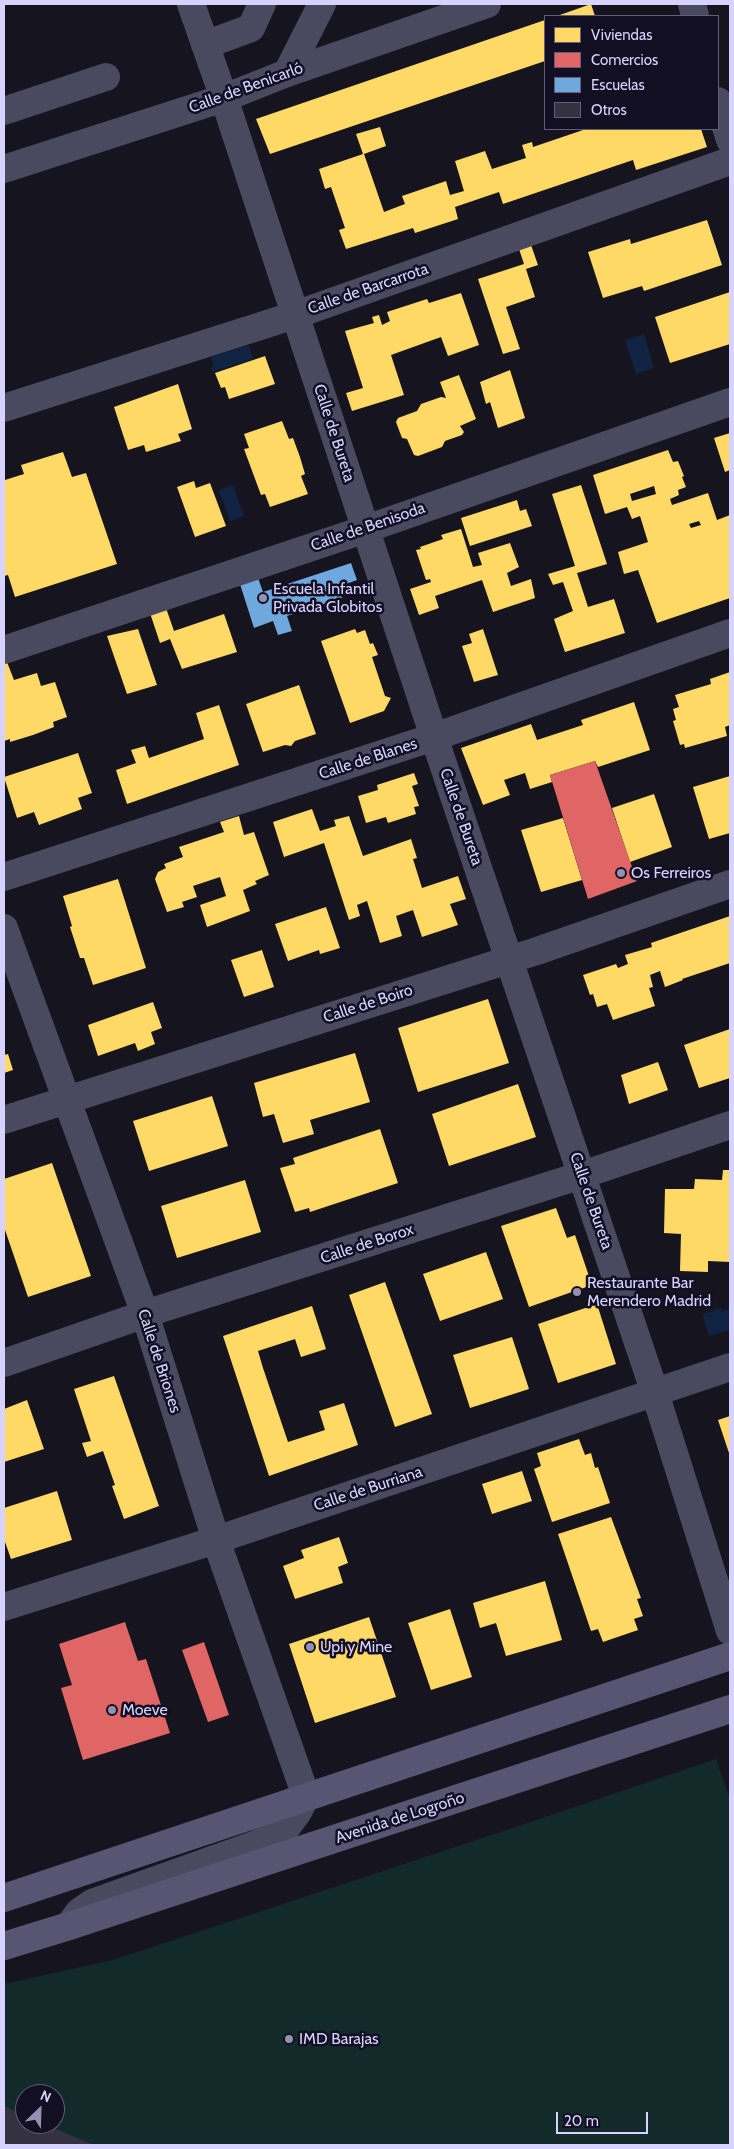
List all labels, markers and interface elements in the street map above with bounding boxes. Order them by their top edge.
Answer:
legend [544,15,719,130]
text: Viviendas [591,26,652,44]
text: Comercios [591,51,658,69]
street label: Calle de Benicarló [186,58,306,118]
text: Escuelas [591,76,645,94]
text: Otros [591,101,627,119]
street label: Calle de Barcarrota [305,259,431,319]
street label: Calle de Bureta [309,382,359,484]
street label: Calle de Benisoda [308,498,428,556]
place label: Escuela Infantil Privada Globitos [273,579,382,617]
marker: Escuela Infantil Privada Globitos [257,592,269,604]
street label: Calle de Blanes [316,734,420,784]
street label: Calle de Bureta [435,766,487,868]
place label: Os Ferreiros [631,863,711,883]
marker: Os Ferreiros [615,867,627,879]
street label: Calle de Boiro [321,981,415,1027]
street label: Calle de Bureta [565,1150,617,1252]
street label: Calle de Borox [318,1220,416,1268]
place label: Restaurante Bar Merendero Madrid [587,1273,711,1311]
marker: Restaurante Bar Merendero Madrid [571,1286,583,1298]
street label: Calle de Briones [133,1307,185,1415]
street label: Calle de Burriana [311,1462,425,1516]
place label: Upi y Mine [320,1637,392,1657]
marker: Upi y Mine [304,1641,316,1653]
place label: Moeve [122,1700,168,1720]
marker: Moeve [106,1704,118,1716]
street label: Avenida de Logroño [333,1788,467,1848]
place label: IMD Barajas [299,2029,379,2049]
marker: IMD Barajas [283,2033,295,2045]
north arrow [15,2084,65,2134]
text: N [38,2086,54,2106]
scale bar [559,2102,652,2134]
text: 20 m [564,2112,599,2130]

